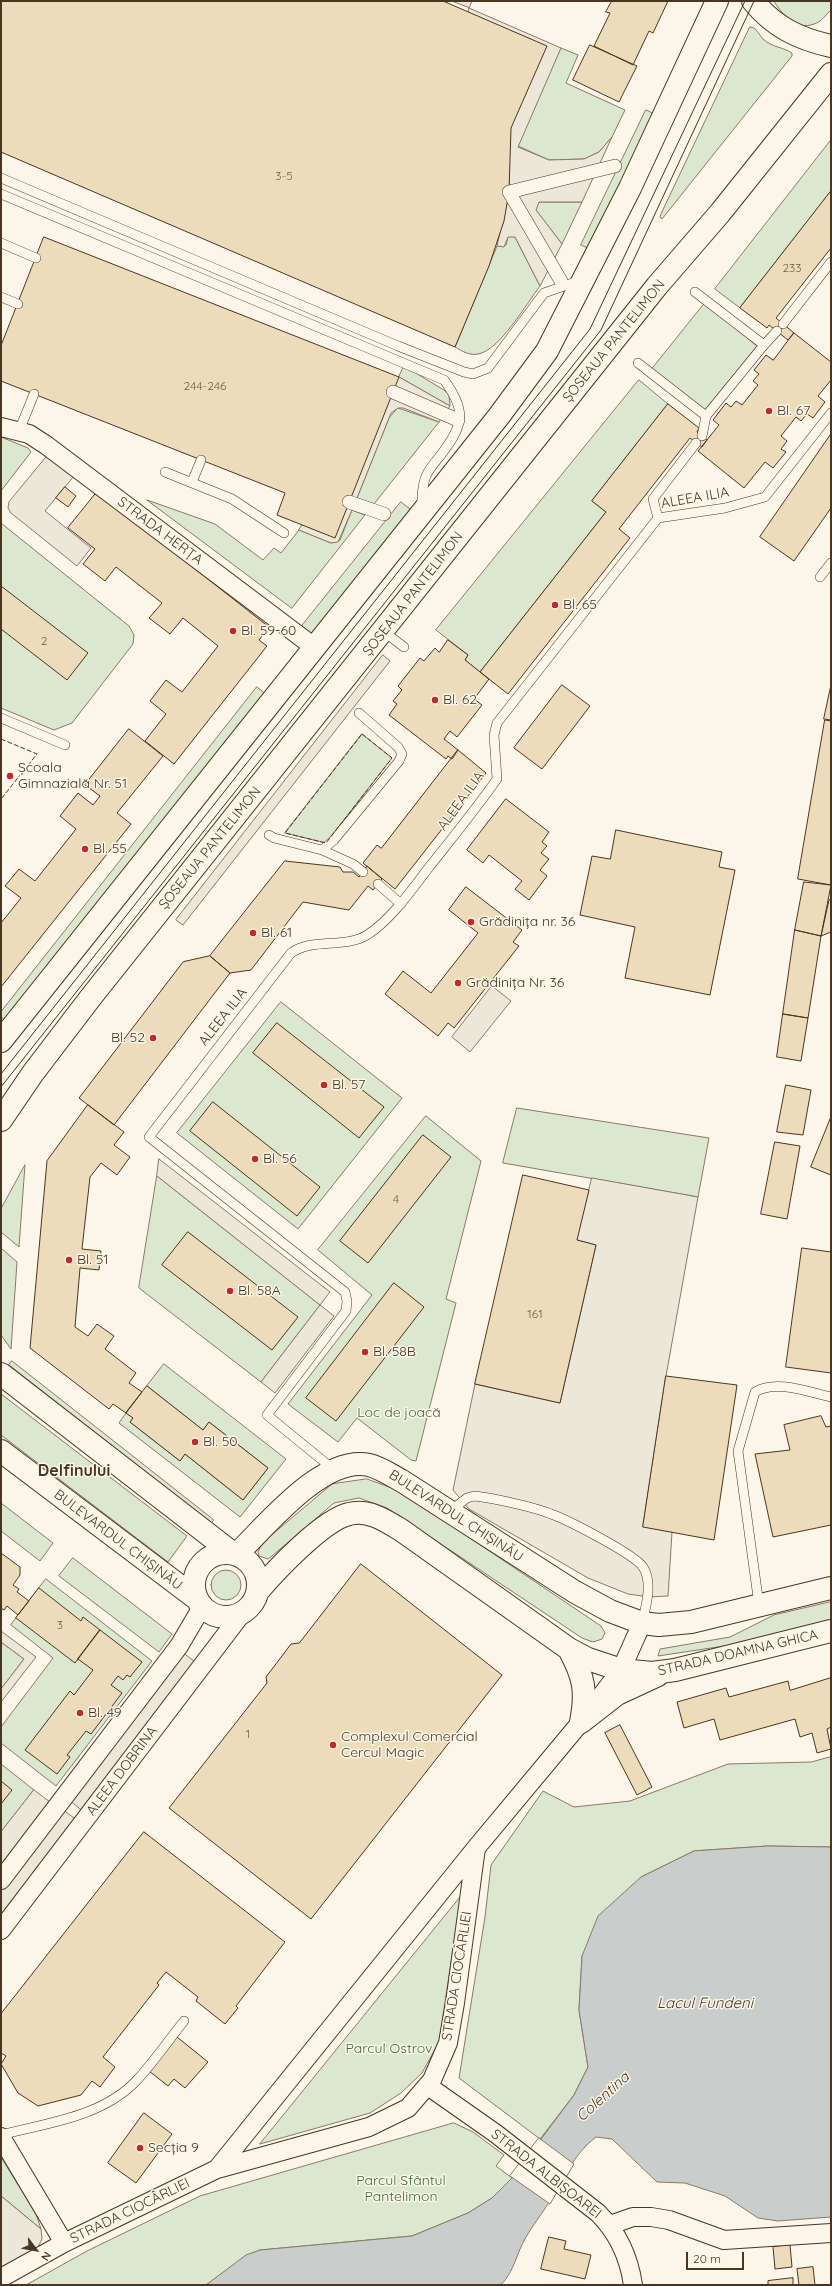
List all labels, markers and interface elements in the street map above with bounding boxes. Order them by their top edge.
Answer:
house number: 3-5 [275,169,293,183]
house number: 233 [782,261,802,275]
street label: ȘOSEAUA PANTELIMON [559,276,669,406]
house number: 244-246 [183,379,227,393]
place label: Bl. 67 [777,403,810,419]
marker: Bl. 67 [764,406,774,416]
street label: ALEEA ILIA [660,484,730,512]
street label: STRADA HERȚA [114,493,206,569]
street label: ȘOSEAUA PANTELIMON [359,529,467,659]
place label: Bl. 65 [563,597,597,613]
marker: Bl. 65 [550,600,560,610]
place label: Bl. 59-60 [241,623,296,639]
marker: Bl. 59-60 [228,626,238,636]
house number: 2 [41,634,47,648]
place label: Bl. 62 [443,692,477,708]
marker: Bl. 62 [430,695,440,705]
place label: Școala Gimnazială Nr. 51 [18,760,127,792]
street label: ALEEA ILIA [434,768,488,834]
marker: Școala Gimnazială Nr. 51 [5,771,15,781]
street label: ȘOSEAUA PANTELIMON [155,783,265,913]
place label: Bl. 55 [93,841,127,857]
marker: Bl. 55 [80,844,90,854]
place label: Grădinița nr. 36 [479,914,575,930]
marker: Grădinița nr. 36 [466,917,476,927]
place label: Bl. 61 [261,925,292,941]
marker: Bl. 61 [248,928,258,938]
place label: Grădinița Nr. 36 [466,975,564,991]
marker: Grădinița Nr. 36 [453,978,463,988]
street label: ALEEA ILIA [195,985,251,1049]
place label: Bl. 52 [111,1030,145,1046]
marker: Bl. 52 [148,1033,158,1043]
place label: Bl. 57 [332,1077,365,1093]
marker: Bl. 57 [319,1080,329,1090]
place label: Bl. 56 [263,1151,297,1167]
marker: Bl. 56 [250,1154,260,1164]
house number: 4 [393,1192,399,1206]
place label: Bl. 51 [77,1252,108,1268]
marker: Bl. 51 [64,1255,74,1265]
place label: Bl. 58A [238,1283,281,1299]
marker: Bl. 58A [225,1286,235,1296]
house number: 161 [527,1307,543,1321]
place label: Bl. 58B [373,1344,416,1360]
marker: Bl. 58B [360,1347,370,1357]
park label: Loc de joacă [357,1405,441,1421]
place label: Bl. 50 [203,1434,238,1450]
marker: Bl. 50 [190,1437,200,1447]
district label: Delfinului [38,1461,110,1481]
street label: BULEVARDUL CHIȘINĂU [386,1466,526,1566]
street label: BULEVARDUL CHIȘINĂU [50,1486,186,1594]
house number: 3 [57,1618,63,1632]
street label: STRADA DOAMNA GHICA [656,1626,820,1680]
place label: Bl. 49 [88,1705,122,1721]
marker: Bl. 49 [75,1708,85,1718]
street label: ALEEA DOBRINA [83,1723,161,1819]
house number: 1 [246,1727,250,1741]
place label: Complexul Comercial Cercul Magic [341,1729,478,1762]
marker: Complexul Comercial Cercul Magic [328,1740,338,1750]
street label: STRADA CIOCÂRLIEI [438,1910,476,2042]
water label: Lacul Fundeni [657,1994,753,2012]
park label: Parcul Ostrov [345,2041,433,2057]
water label: Colentina [573,2068,633,2126]
street label: STRADA ALBIȘOAREI [488,2126,604,2222]
place label: Secția 9 [148,2140,199,2156]
marker: Secția 9 [135,2143,145,2153]
park label: Parcul Sfântul Pantelimon [356,2173,446,2206]
street label: STRADA CIOCÂRLIEI [67,2175,193,2247]
north arrow [16,2230,56,2270]
scale bar [688,2244,746,2270]
text: N [38,2249,54,2264]
text: 20 m [693,2251,721,2266]

